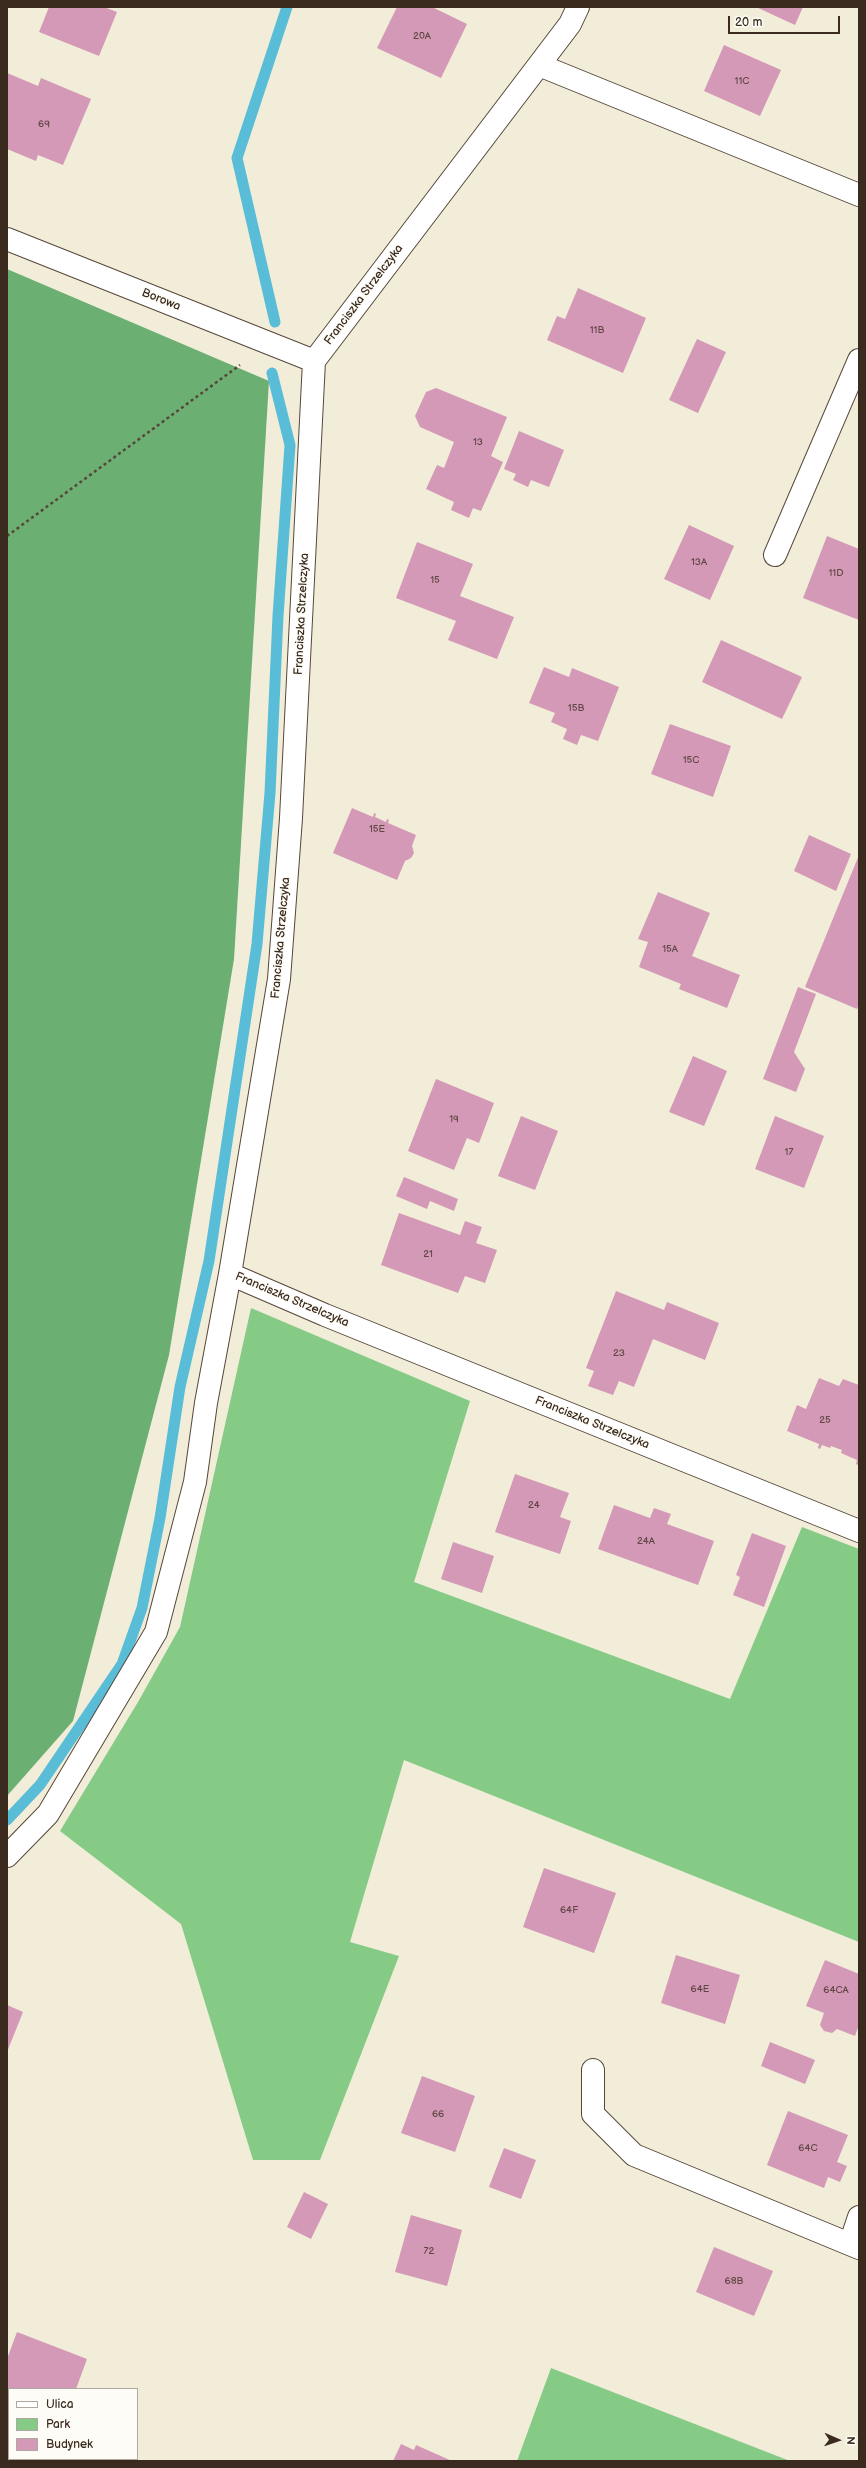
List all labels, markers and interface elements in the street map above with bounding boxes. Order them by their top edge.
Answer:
scale bar [730,8,842,34]
text: 20 m [735,15,762,30]
house number: 20A [413,30,431,42]
house number: 11C [735,75,749,87]
house number: 69 [38,118,50,130]
street label: Franciszka Strzelczyka [321,242,407,348]
street label: Borowa [139,286,183,314]
house number: 11B [590,324,604,336]
house number: 13 [473,436,483,448]
street label: Franciszka Strzelczyka [292,553,312,675]
house number: 13A [691,556,707,568]
house number: 11D [828,567,844,579]
house number: 15 [430,574,440,586]
house number: 15B [568,702,584,714]
house number: 15C [683,754,699,766]
house number: 15E [369,823,385,835]
street label: Franciszka Strzelczyka [269,877,293,999]
house number: 15A [662,943,678,955]
house number: 19 [449,1113,459,1125]
house number: 17 [785,1146,793,1158]
house number: 21 [423,1248,433,1260]
street label: Franciszka Strzelczyka [233,1270,351,1330]
house number: 23 [613,1347,625,1359]
street label: Franciszka Strzelczyka [533,1393,651,1453]
house number: 25 [819,1414,831,1426]
house number: 24 [528,1499,540,1511]
house number: 24A [637,1535,655,1547]
house number: 64F [560,1904,578,1916]
house number: 64E [691,1983,709,1995]
house number: 64CA [823,1984,849,1996]
house number: 66 [432,2108,444,2120]
house number: 64C [798,2142,818,2154]
house number: 72 [424,2245,434,2257]
house number: 68B [725,2275,743,2287]
legend [8,2388,138,2460]
text: Ulica [46,2397,73,2412]
text: Park [46,2417,70,2432]
north arrow [818,2420,858,2460]
text: N [844,2436,857,2445]
text: Budynek [46,2437,93,2452]

